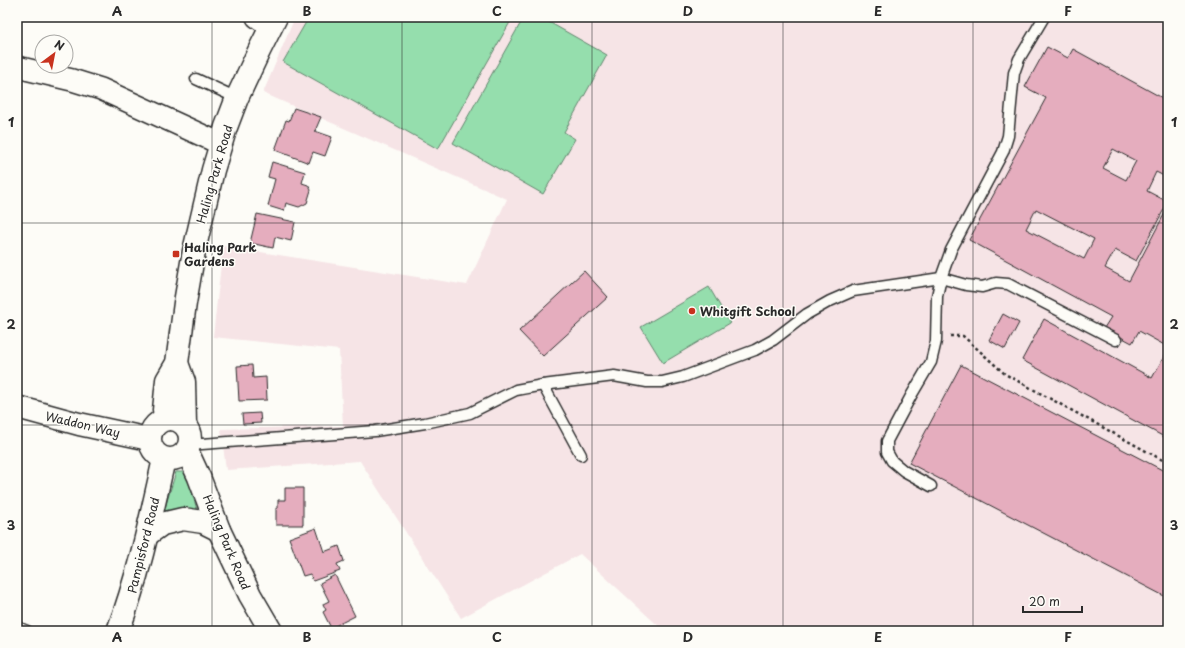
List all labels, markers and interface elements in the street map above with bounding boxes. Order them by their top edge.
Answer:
text: A [112,1,122,20]
text: B [303,1,312,20]
text: C [492,1,502,20]
text: D [683,1,693,20]
text: E [874,1,882,20]
text: F [1064,1,1072,20]
north arrow [34,34,74,74]
text: N [51,36,68,55]
text: 1 [8,112,14,131]
text: 1 [1171,112,1177,131]
street label: Haling Park Road [191,122,237,226]
place label: Haling Park Gardens [184,238,257,270]
marker: Haling Park Gardens [171,249,181,259]
place label: Whitgift School [700,302,795,320]
marker: Whitgift School [687,306,697,316]
text: 2 [6,314,16,333]
text: 2 [1169,314,1179,333]
street label: Waddon Way [44,407,122,441]
street label: Haling Park Road [199,491,255,593]
street label: Pampisford Road [122,495,164,595]
text: 3 [7,515,16,534]
text: 3 [1170,515,1179,534]
scale bar [1023,588,1082,614]
text: 20 m [1029,592,1060,610]
text: A [112,627,122,646]
text: B [303,627,312,646]
text: C [492,627,502,646]
text: D [683,627,693,646]
text: E [874,627,882,646]
text: F [1064,627,1072,646]

